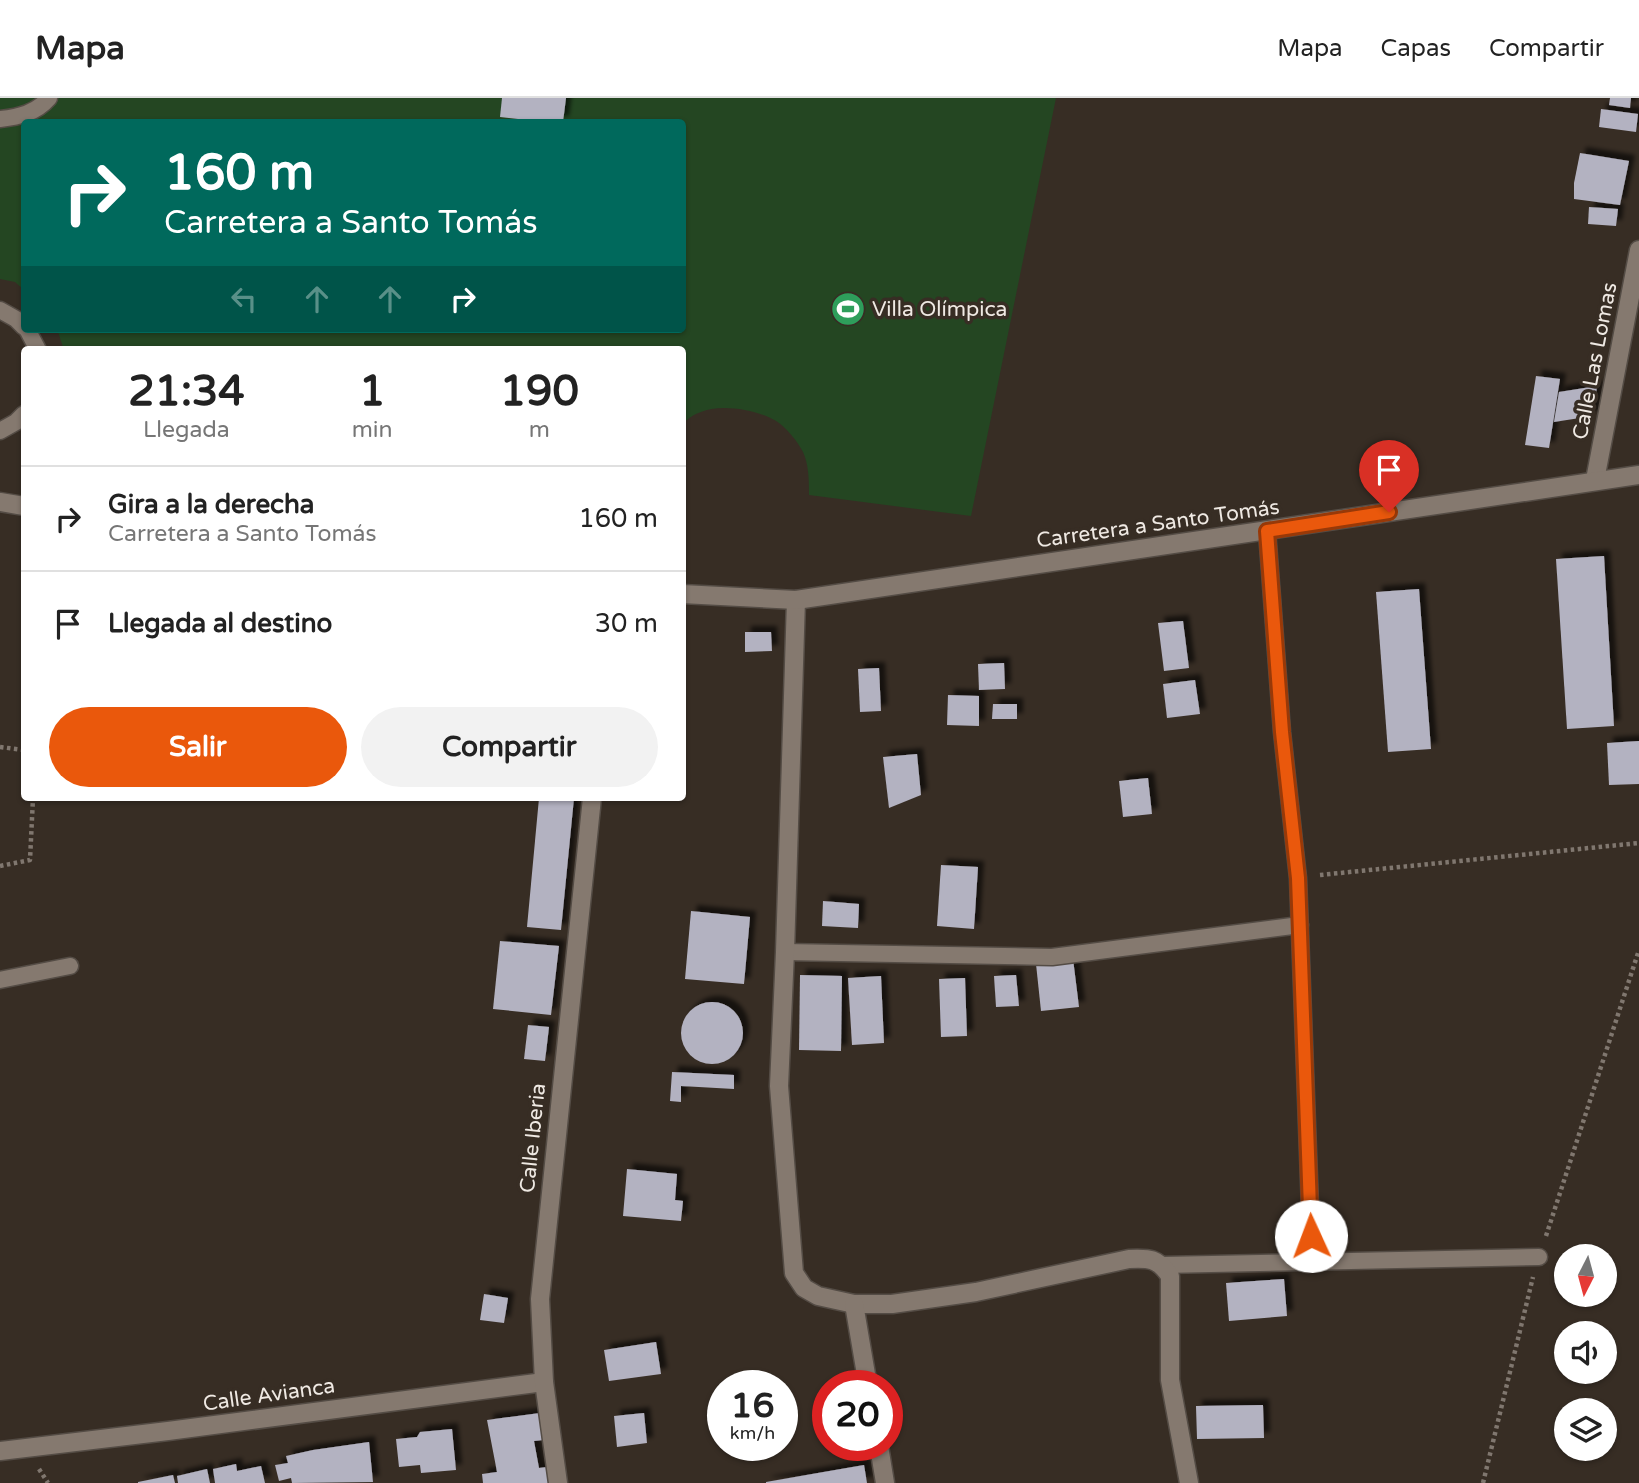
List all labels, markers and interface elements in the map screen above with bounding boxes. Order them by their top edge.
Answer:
text: Mapa [35,29,125,68]
text: Mapa [1277,34,1343,63]
text: Capas [1381,34,1451,63]
text: Compartir [1489,34,1604,63]
text: 160 m [164,144,314,203]
icon: right [49,147,140,238]
text: Carretera a Santo Tomás [164,204,538,242]
icon: left [225,280,263,318]
icon: ahead [298,280,336,318]
icon: ahead [371,280,409,318]
icon: right [444,280,482,318]
street label: Calle Las Lomas [1567,280,1623,442]
sports icon: Villa Olímpica [829,290,867,328]
place label: Villa Olímpica [872,297,1007,322]
text: 21:34 [128,366,245,417]
text: 1 [359,366,385,417]
text: 190 [500,366,579,417]
text: Llegada [143,416,230,444]
text: min [352,416,393,444]
text: m [529,416,550,444]
pin [1359,440,1419,512]
icon: arrive [1370,451,1408,489]
text: Gira a la derecha [108,489,314,520]
street label: Carretera a Santo Tomás [1035,495,1281,553]
icon: right [49,500,87,538]
text: 160 m [578,503,658,534]
text: Carretera a Santo Tomás [108,520,376,548]
icon: arrive [49,605,87,643]
text: Llegada al destino [108,608,332,639]
text: 30 m [595,608,658,639]
button: Salir [49,707,347,787]
button: Compartir [361,707,658,787]
street label: Calle Iberia [515,1082,551,1194]
position arrow [1274,1199,1348,1273]
north arrow [1554,1244,1617,1307]
map controls [1554,1244,1617,1461]
button: sound [1554,1321,1617,1384]
speed limit sign: 20 [812,1370,903,1461]
street label: Calle Avianca [201,1373,337,1417]
text: 16 [731,1385,774,1427]
button: layers [1554,1398,1617,1461]
text: km/h [730,1422,775,1444]

